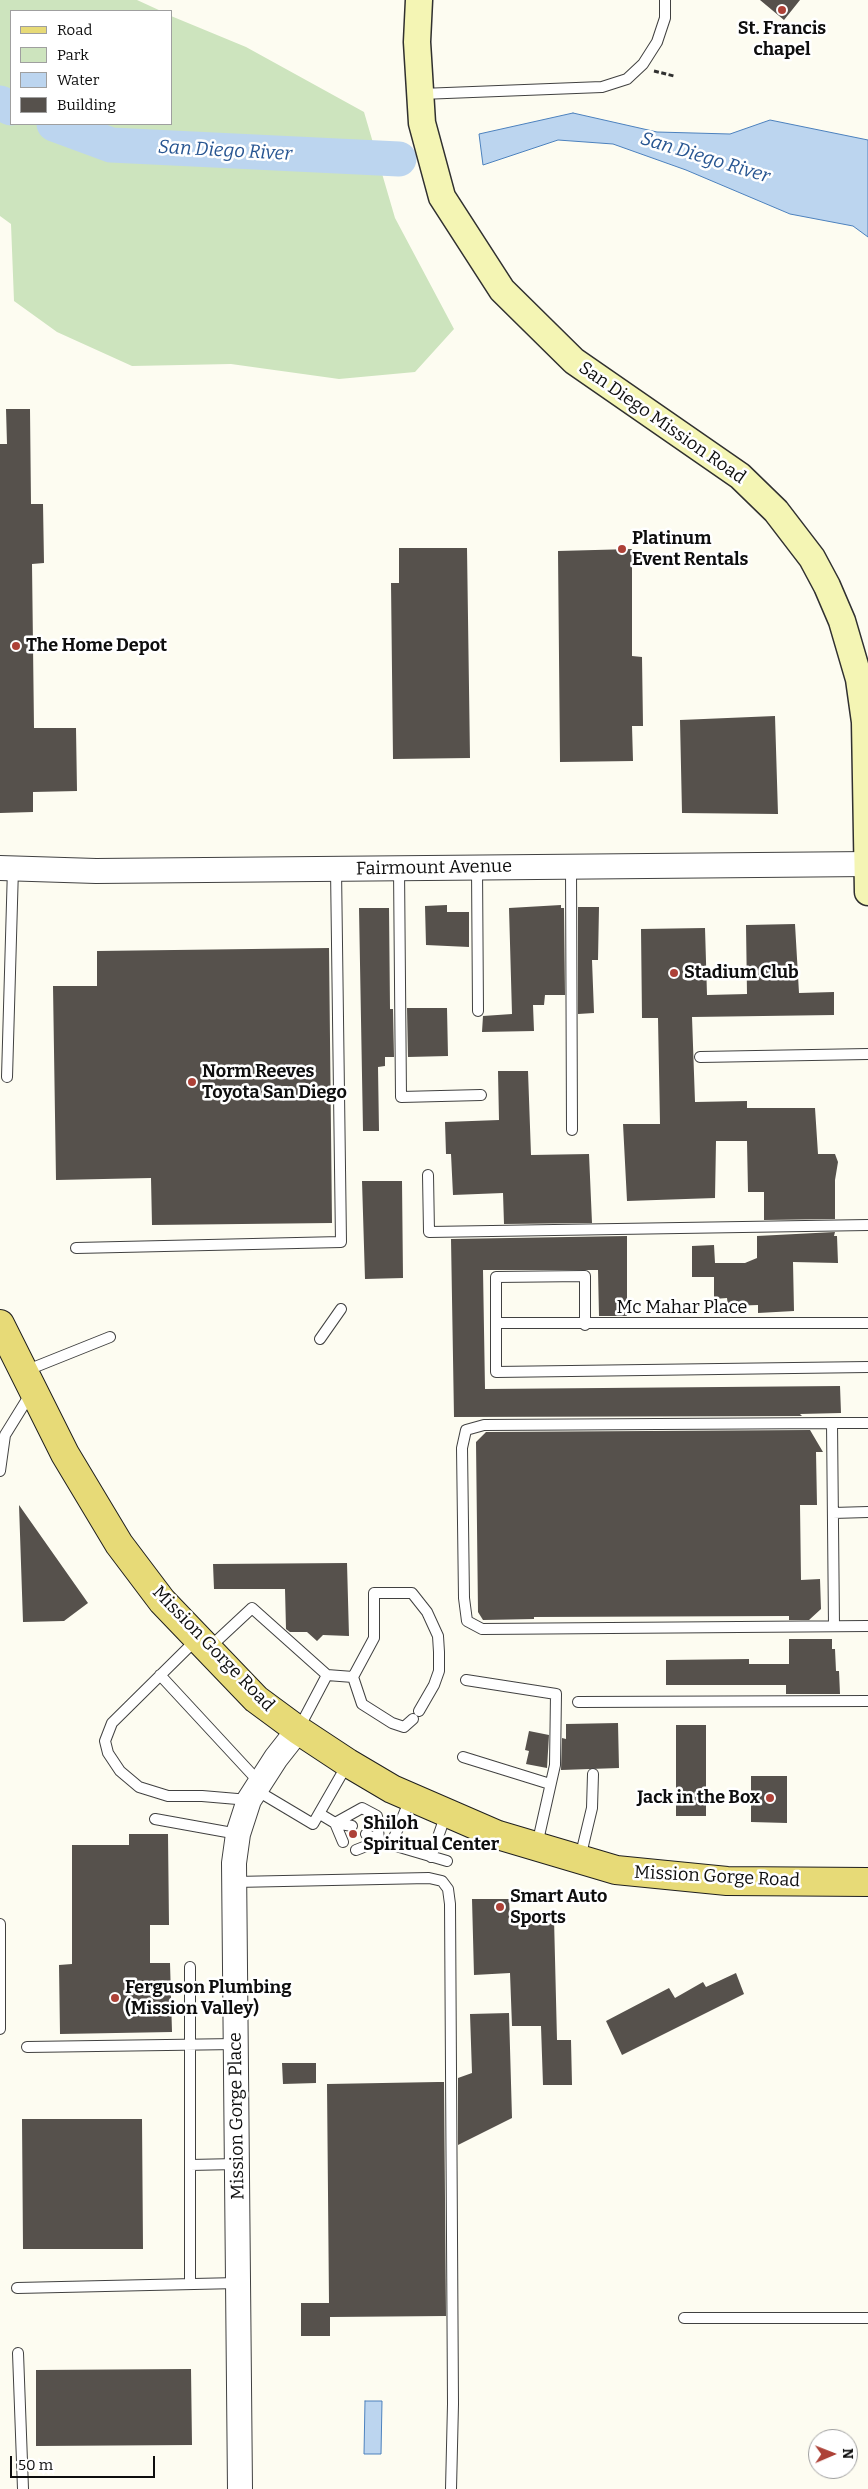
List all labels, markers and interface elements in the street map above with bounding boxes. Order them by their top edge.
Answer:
marker: St. Francis chapel [776,4,788,16]
legend [10,10,172,125]
place label: St. Francis chapel [738,18,826,60]
text: Road [57,21,92,39]
text: Park [57,46,89,64]
text: Water [57,71,99,89]
text: Building [57,96,116,114]
water label: San Diego River [638,128,772,188]
water label: San Diego River [158,136,292,166]
street label: San Diego Mission Road [575,357,749,489]
place label: Platinum Event Rentals [632,528,748,570]
marker: Platinum Event Rentals [616,543,628,555]
place label: The Home Depot [26,635,167,657]
marker: The Home Depot [10,640,22,652]
street label: Fairmount Avenue [356,856,512,880]
place label: Stadium Club [684,962,799,984]
marker: Stadium Club [668,967,680,979]
place label: Norm Reeves Toyota San Diego [202,1061,347,1104]
marker: Norm Reeves Toyota San Diego [186,1076,198,1088]
street label: Mc Mahar Place [617,1297,747,1319]
street label: Mission Gorge Road [148,1582,278,1716]
place label: Jack in the Box [637,1787,760,1809]
marker: Jack in the Box [764,1792,776,1804]
place label: Shiloh Spiritual Center [363,1813,499,1856]
marker: Shiloh Spiritual Center [347,1828,359,1840]
street label: Mission Gorge Road [634,1862,800,1892]
place label: Smart Auto Sports [510,1886,607,1928]
marker: Smart Auto Sports [494,1901,506,1913]
place label: Ferguson Plumbing (Mission Valley) [125,1977,291,2020]
marker: Ferguson Plumbing (Mission Valley) [109,1992,121,2004]
street label: Mission Gorge Place [225,2032,249,2200]
north arrow [808,2429,858,2479]
scale bar [12,2446,158,2478]
text: N [839,2448,856,2459]
text: 50 m [18,2456,53,2474]

